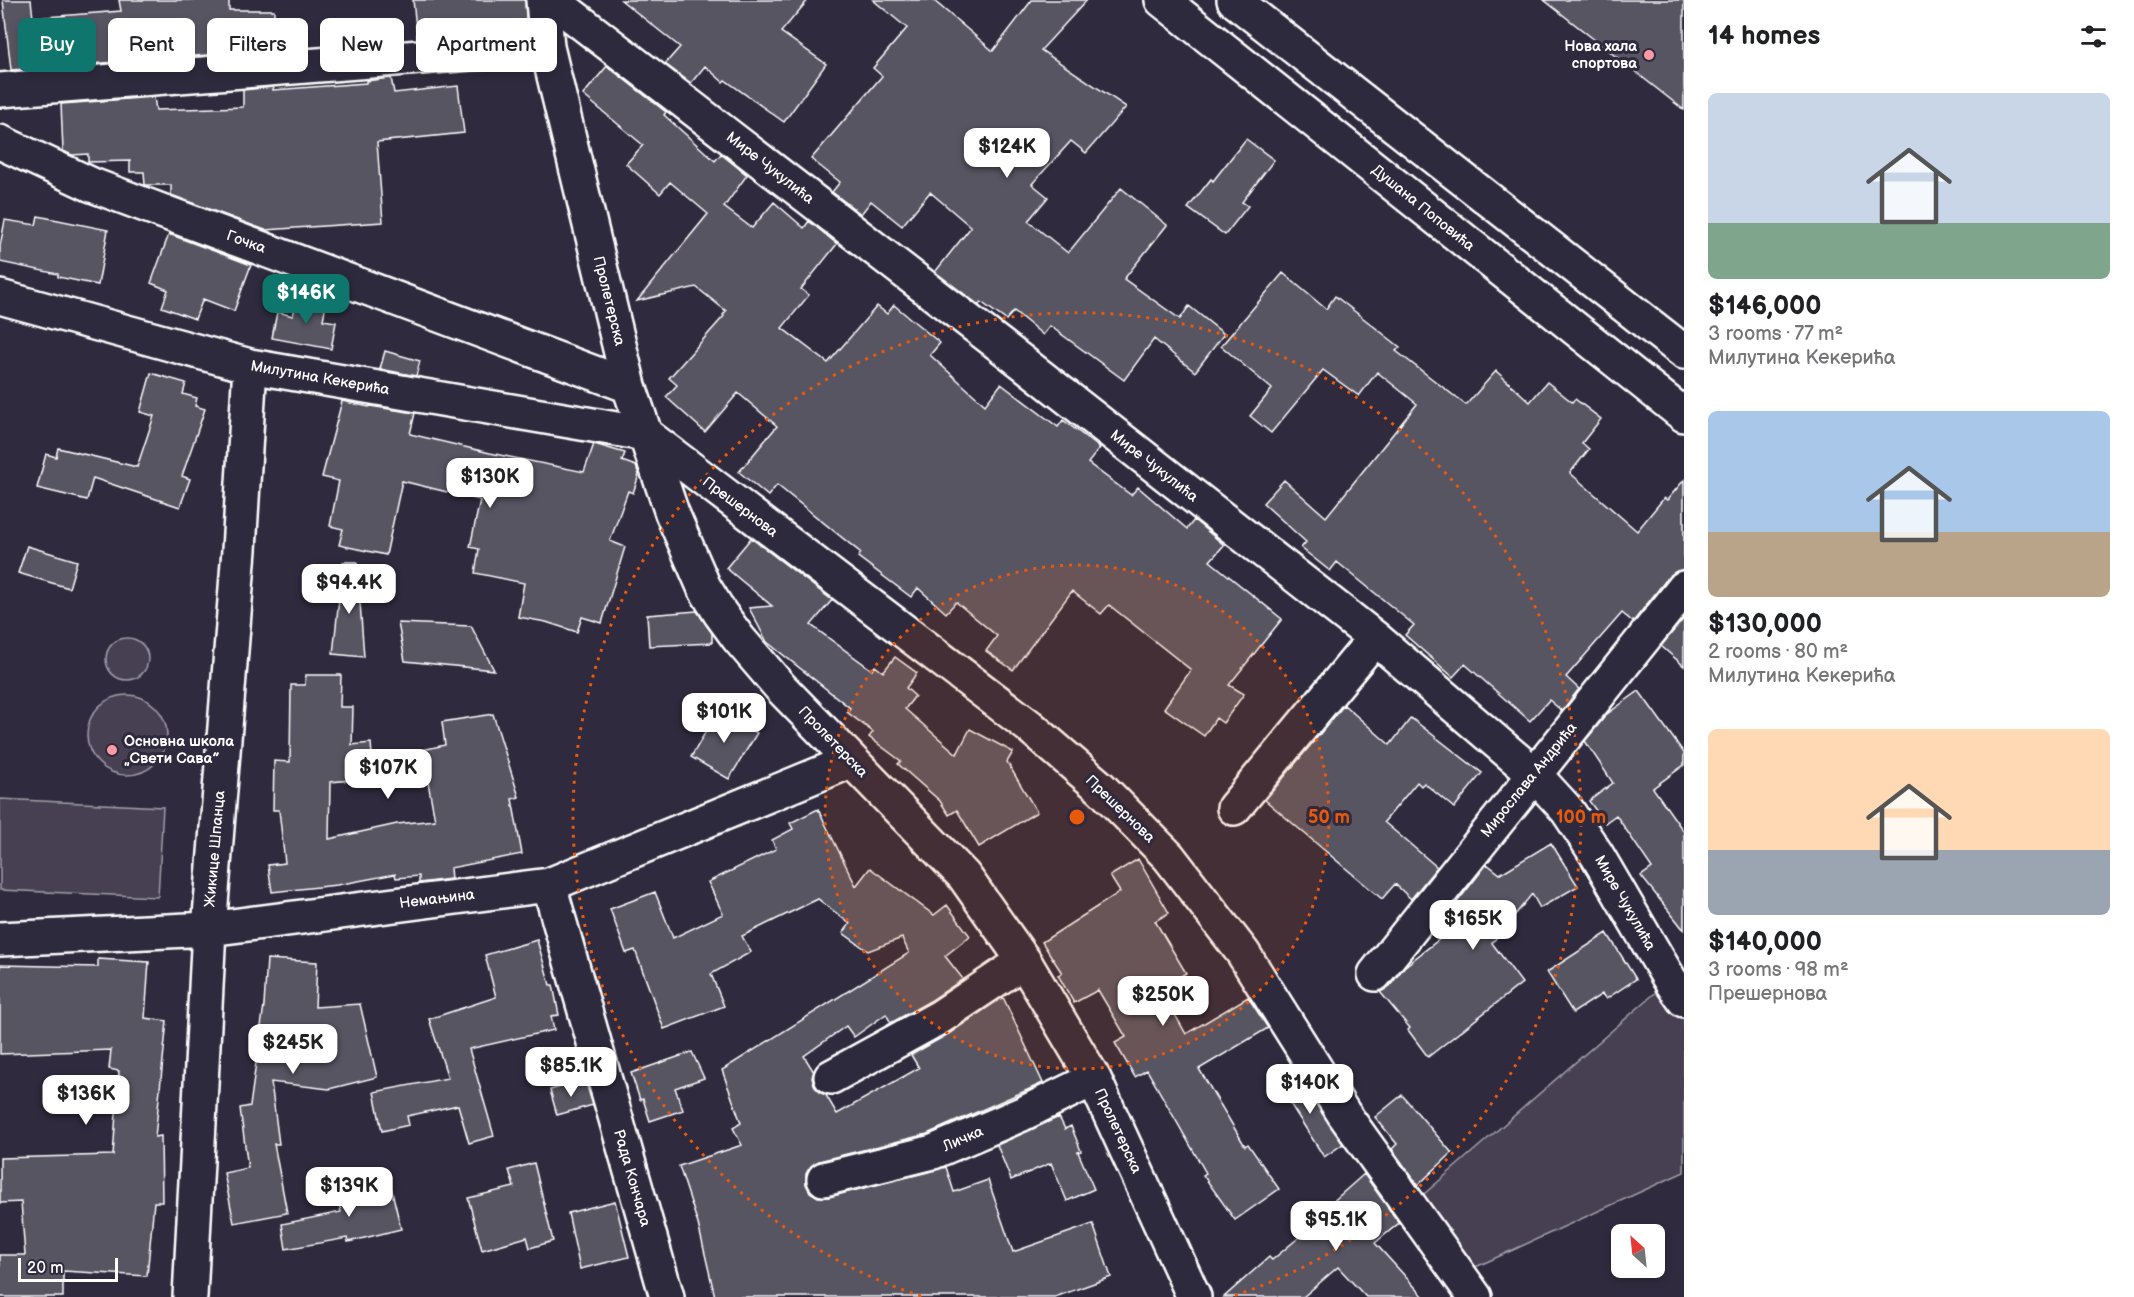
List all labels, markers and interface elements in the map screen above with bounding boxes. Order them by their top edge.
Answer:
chip: Buy [18,18,96,72]
chip: Rent [108,18,195,72]
chip: Filters [207,18,308,72]
chip: New [320,18,404,72]
chip: Apartment [416,18,557,72]
icon: filters [2077,20,2110,53]
text: 14 homes [1708,21,1820,52]
place label: Нова хала спортова [1564,37,1637,73]
marker: Нова хала спортова [1642,48,1656,62]
street label: Мире Чукулића [722,128,818,208]
pin: $124K [965,128,1049,179]
icon: home [1855,132,1963,240]
text: $124K [978,135,1036,159]
street label: Душана Поповића [1367,160,1479,256]
street label: Гочка [224,226,268,258]
street label: Пролетерска [589,254,629,348]
pin: $146K [264,274,348,325]
text: $146K [276,281,336,305]
text: $146,000 [1708,291,1822,322]
text: 3 rooms · 77 m² [1708,322,1843,346]
text: Милутина Кекерића [1708,346,1896,370]
street label: Милутина Кекерића [249,356,391,400]
street label: Мире Чукулића [1106,426,1202,506]
icon: home [1855,450,1963,558]
pin: $130K [448,458,532,509]
text: $130K [460,465,520,489]
street label: Прешернова [699,472,782,542]
pin: $94.4K [300,564,398,615]
text: $94.4K [316,571,382,595]
text: $130,000 [1708,609,1822,640]
text: 2 rooms · 80 m² [1708,640,1848,664]
text: Милутина Кекерића [1708,664,1896,688]
pin: $101K [682,693,766,744]
text: $101K [696,700,752,724]
street label: Пролетерска [794,702,872,782]
street label: Мирослава Андрића [1477,719,1581,841]
place label: Основна школа „Свети Сава” [124,732,234,768]
marker: Основна школа „Свети Сава” [105,743,119,757]
pin: $107K [346,749,430,800]
text: $107K [359,756,417,780]
icon: home [1855,768,1963,876]
street label: Прешернова [1081,771,1159,847]
street label: Жикице Шпанца [200,790,230,908]
centre of rings [1067,807,1087,827]
text: 50 m [1308,807,1350,828]
text: 100 m [1556,807,1606,828]
street label: Мире Чукулића [1590,852,1660,954]
street label: Немањина [398,885,476,913]
pin: $165K [1431,900,1515,951]
text: $165K [1444,907,1502,931]
text: $140,000 [1708,927,1822,958]
text: 3 rooms · 98 m² [1708,958,1849,982]
pin: $250K [1121,976,1205,1027]
text: Прешернова [1708,982,1827,1006]
text: $250K [1132,983,1194,1007]
pin: $245K [251,1024,335,1075]
text: $245K [262,1031,324,1055]
pin: $85.1K [522,1047,620,1098]
text: $85.1K [539,1054,603,1078]
pin: $140K [1268,1064,1352,1115]
text: $140K [1280,1071,1340,1095]
pin: $136K [44,1075,128,1126]
text: $136K [57,1082,116,1106]
street label: Пролетерска [1090,1085,1146,1177]
street label: Личка [939,1122,986,1156]
street label: Рада Кончара [609,1127,655,1229]
pin: $139K [307,1167,391,1218]
text: $139K [320,1174,378,1198]
pin: $95.1K [1287,1201,1385,1252]
text: $95.1K [1305,1208,1367,1232]
north arrow [1611,1224,1665,1278]
map controls [1611,1224,1665,1278]
scale bar [18,1255,118,1282]
text: 20 m [27,1259,63,1278]

